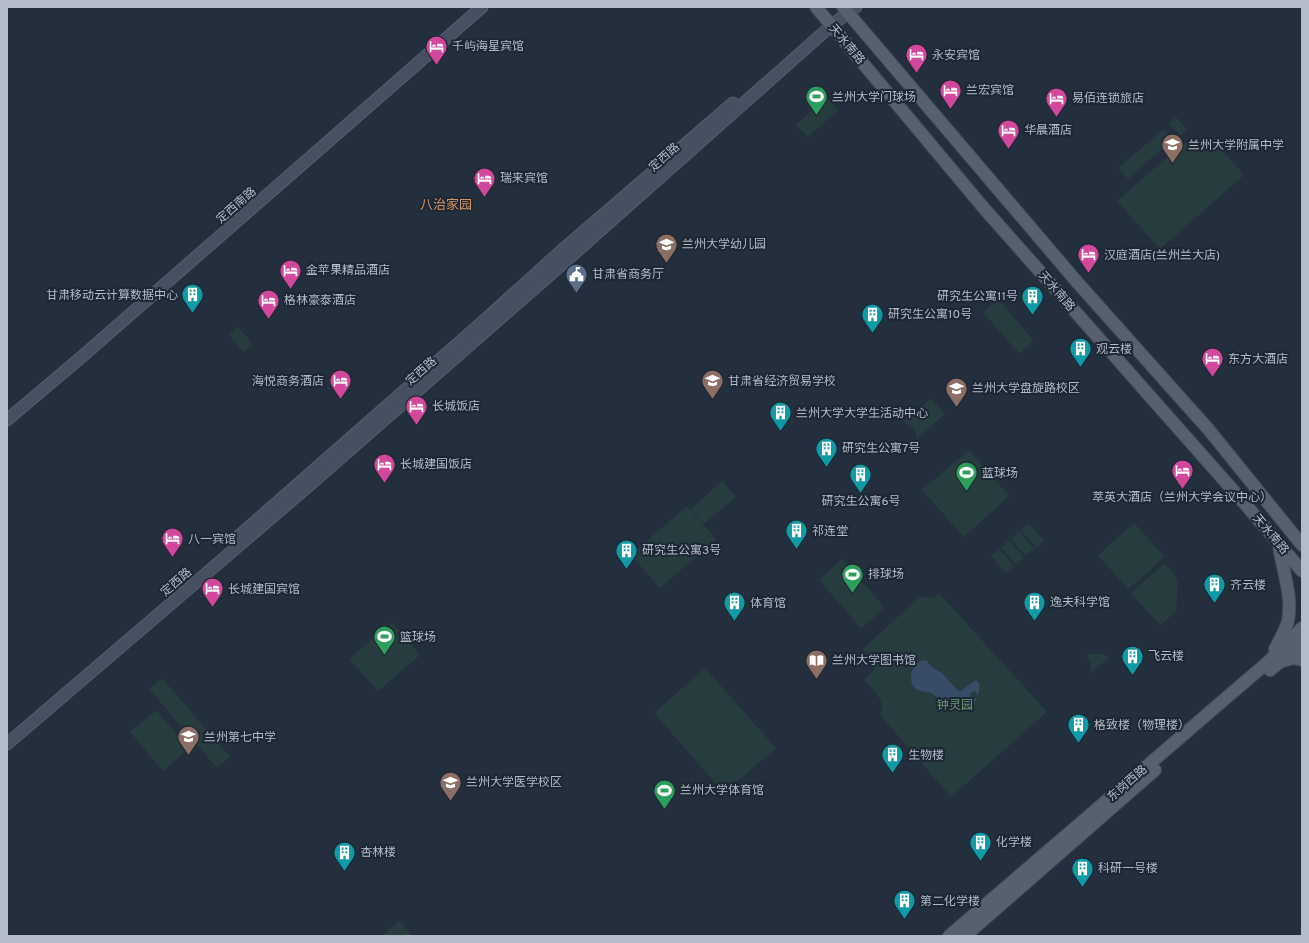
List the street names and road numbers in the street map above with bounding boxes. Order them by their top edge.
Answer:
street label: 天水南路 [825,21,868,68]
street label: 定西路 [646,140,683,176]
street label: 定西南路 [213,184,260,228]
street label: 天水南路 [1034,268,1078,315]
street label: 定西路 [403,354,440,390]
street label: 天水南路 [1249,511,1292,558]
street label: 定西路 [158,565,195,601]
street label: 东岗西路 [1104,762,1151,806]

